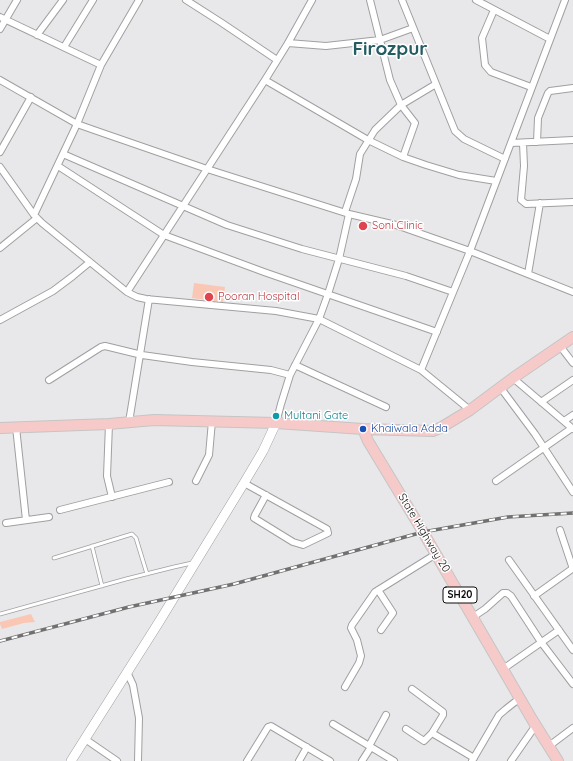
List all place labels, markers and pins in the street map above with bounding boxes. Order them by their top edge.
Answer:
place label: Soni Clinic [372,219,423,233]
marker: Soni Clinic [357,220,369,232]
place label: Pooran Hospital [218,290,300,304]
marker: Pooran Hospital [203,291,215,303]
place label: Multani Gate [284,409,348,423]
marker: Multani Gate [271,411,281,421]
place label: Khaiwala Adda [371,422,448,436]
marker: Khaiwala Adda [358,424,368,434]

